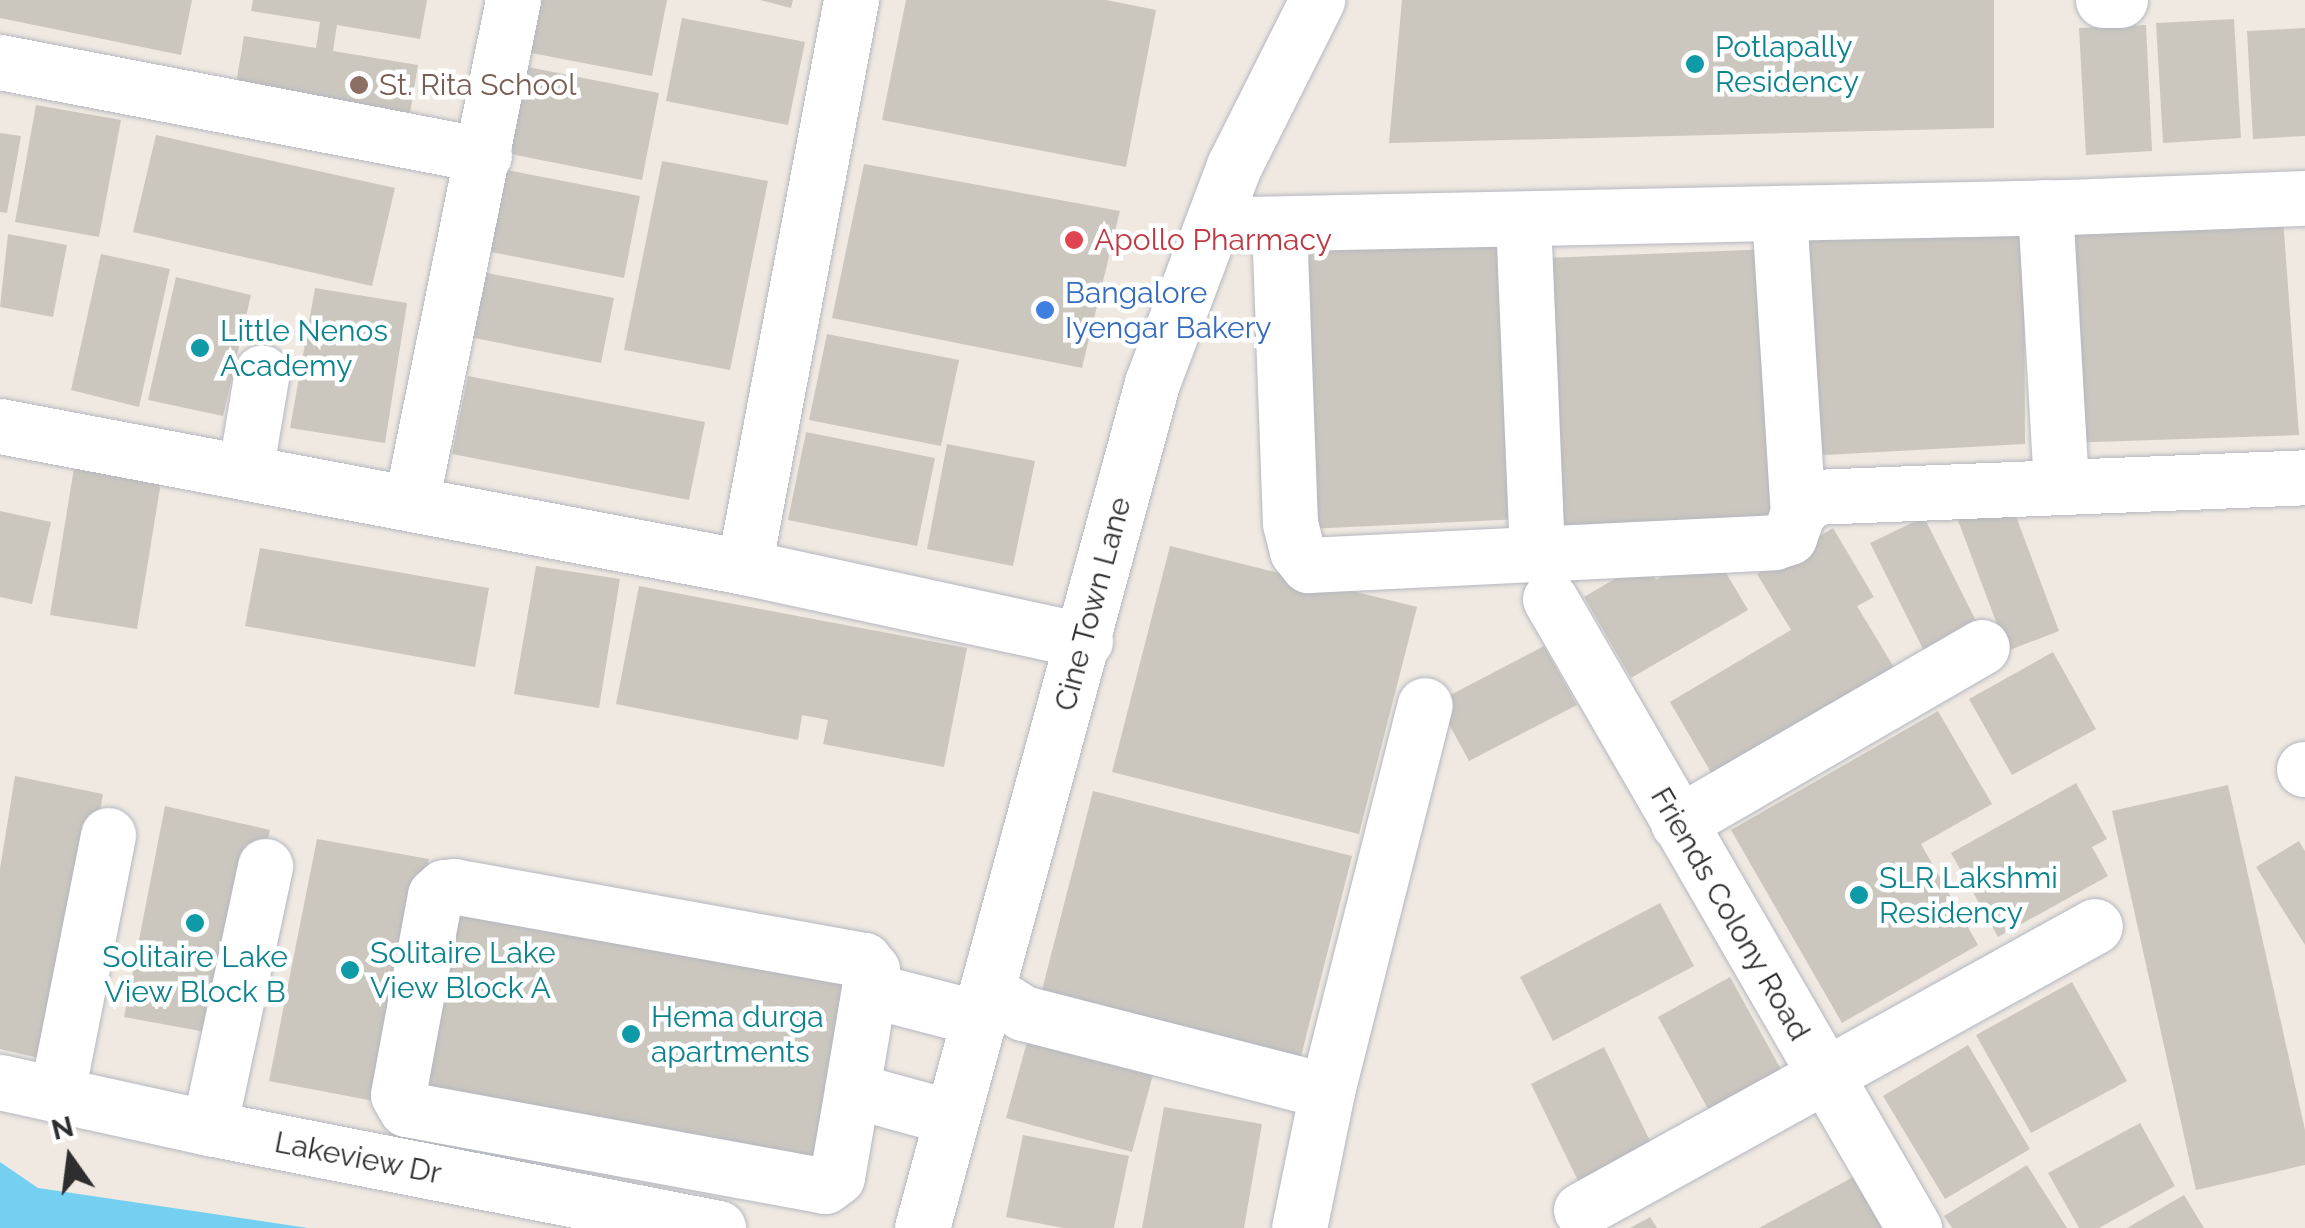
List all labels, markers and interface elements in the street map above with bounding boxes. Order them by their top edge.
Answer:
place label: Potlapally Residency [1715,29,1859,100]
marker: Potlapally Residency [1684,53,1706,75]
place label: St. Rita School [379,67,576,103]
marker: St. Rita School [348,74,370,96]
place label: Apollo Pharmacy [1094,222,1332,258]
marker: Apollo Pharmacy [1063,229,1085,251]
place label: Bangalore Iyengar Bakery [1065,275,1272,346]
marker: Bangalore Iyengar Bakery [1034,299,1056,321]
place label: Little Nenos Academy [220,313,388,384]
marker: Little Nenos Academy [189,337,211,359]
street label: Cine Town Lane [1047,493,1139,715]
street label: Friends Colony Road [1643,781,1817,1047]
place label: SLR Lakshmi Residency [1879,860,2058,930]
marker: SLR Lakshmi Residency [1848,884,1870,906]
marker: Solitaire Lake View Block B [184,912,206,934]
place label: Solitaire Lake View Block A [370,935,556,1006]
place label: Solitaire Lake View Block B [102,939,288,1010]
marker: Solitaire Lake View Block A [339,959,361,981]
place label: Hema durga apartments [651,999,824,1070]
marker: Hema durga apartments [620,1023,642,1045]
north arrow [20,1108,120,1208]
text: N [48,1110,77,1147]
street label: Lakeview Dr [271,1124,445,1192]

